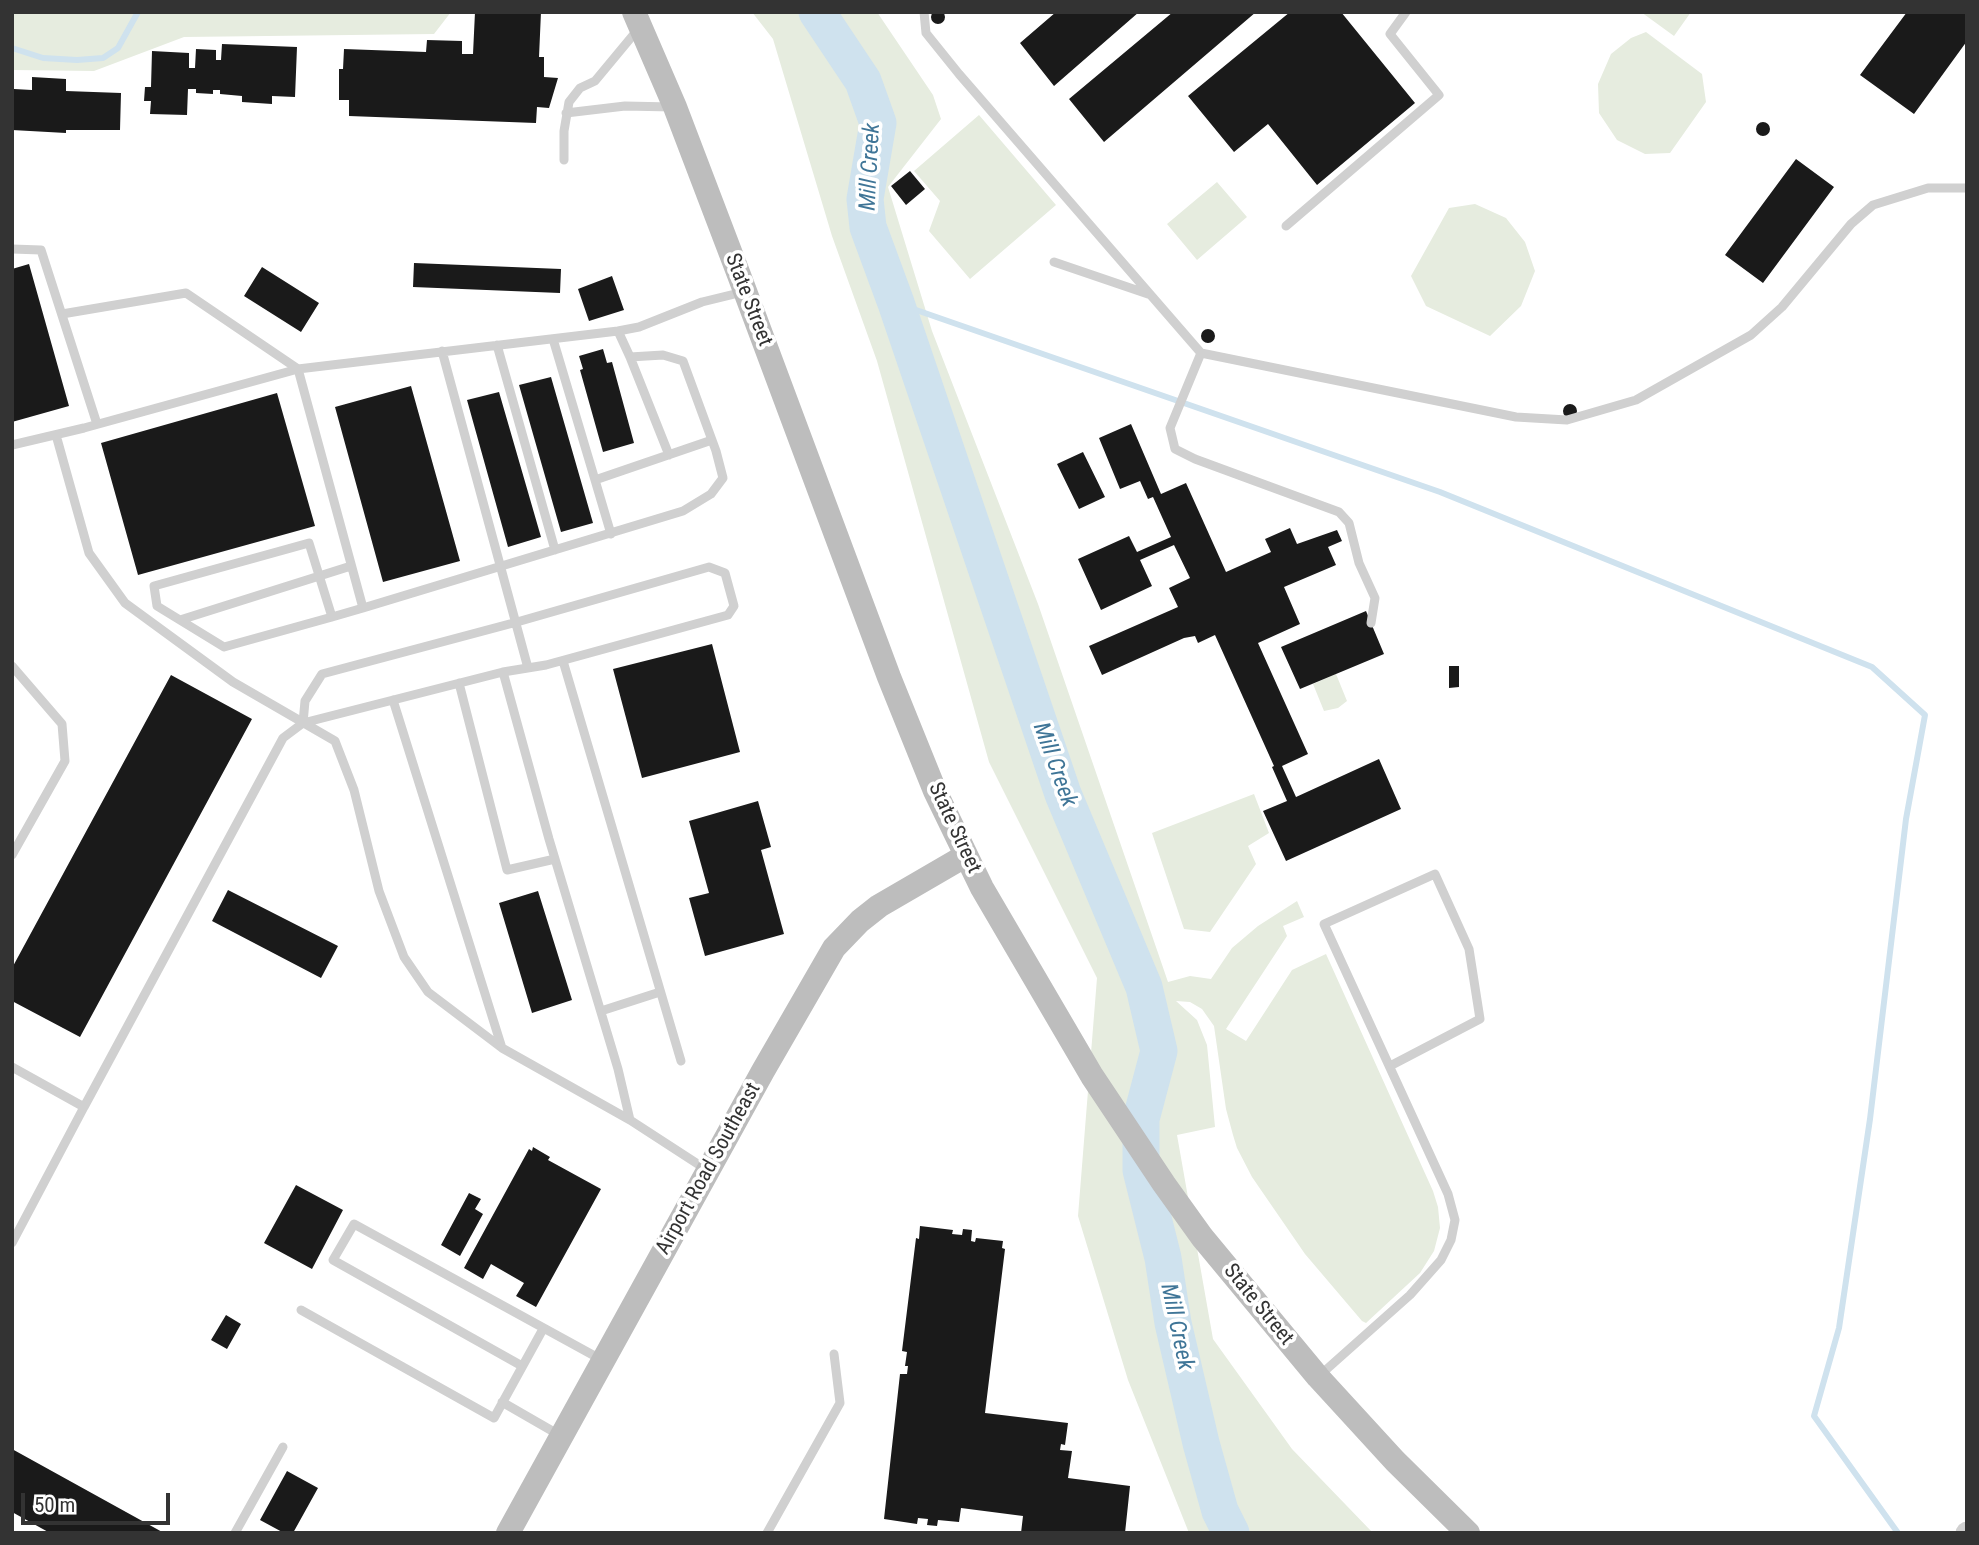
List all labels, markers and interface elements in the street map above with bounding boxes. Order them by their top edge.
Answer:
water label: Mill Creek [855,123,887,211]
street label: State Street [719,250,777,350]
water label: Mill Creek [1026,719,1082,811]
street label: State Street [922,779,986,877]
street label: Airport Road Southeast [651,1079,767,1259]
street label: State Street [1218,1259,1298,1351]
water label: Mill Creek [1153,1281,1199,1373]
scale bar [24,1478,173,1522]
text: 50 m [34,1493,75,1517]

